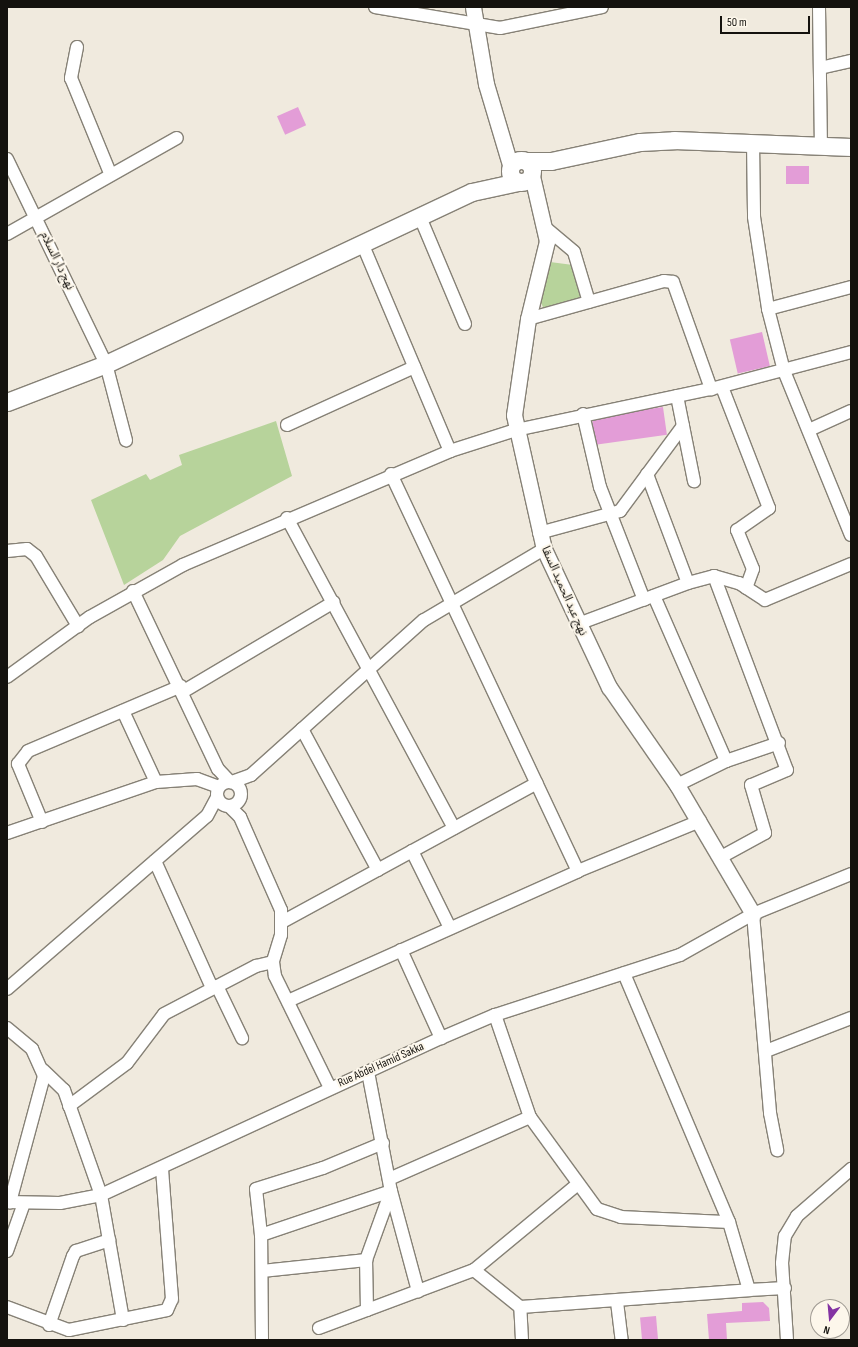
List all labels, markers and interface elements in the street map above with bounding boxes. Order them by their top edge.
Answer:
scale bar [722,8,812,34]
text: 50 m [727,15,747,30]
street label: نهج دار السلام [37,229,77,293]
street label: نهج عبد الحميد السقا [538,544,590,638]
street label: Rue Abdel Hamid Sakka [336,1040,426,1090]
north arrow [810,1299,850,1339]
text: N [822,1323,831,1337]

